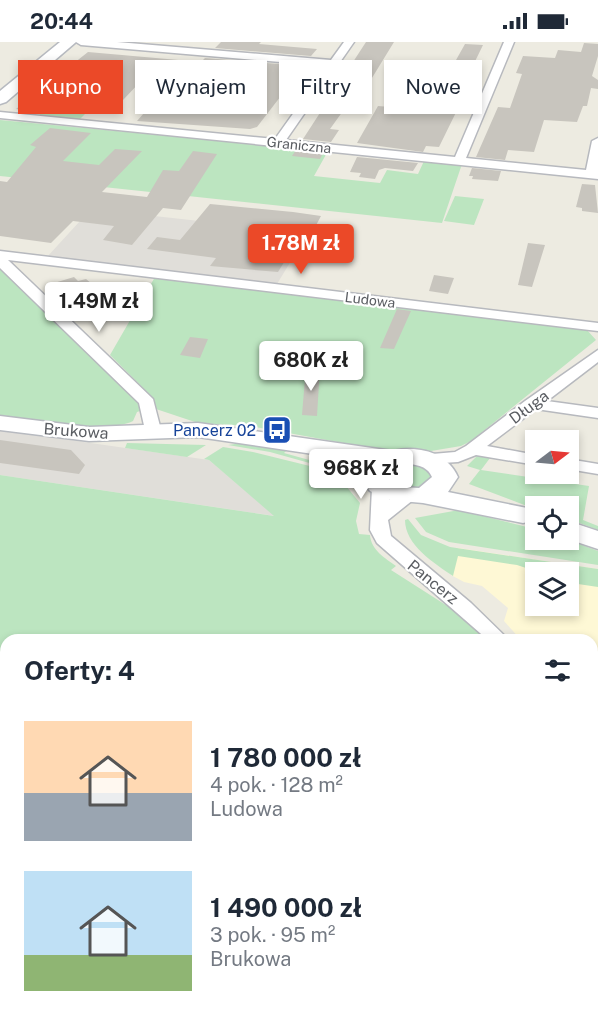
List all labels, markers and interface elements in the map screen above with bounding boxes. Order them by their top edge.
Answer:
text: 20:44 [30,8,93,34]
chip: Kupno [18,60,123,114]
chip: Wynajem [135,60,267,114]
chip: Filtry [279,60,372,114]
chip: Nowe [384,60,482,114]
street label: Graniczna [266,134,332,156]
pin: 1.78M zł [239,224,363,275]
text: 1.78M zł [262,231,340,255]
pin: 1.49M zł [37,282,161,333]
text: 1.49M zł [59,289,139,313]
street label: Ludowa [344,289,396,311]
pin: 680K zł [256,341,366,392]
text: 680K zł [273,348,349,372]
street label: Długa [506,386,552,428]
bus stop icon: Pancerz 02 [261,414,293,446]
street label: Brukowa [43,419,109,443]
place label: Pancerz 02 [173,421,256,440]
north arrow [525,430,579,484]
map controls [525,430,579,616]
pin: 968K zł [306,449,416,500]
text: 968K zł [323,456,399,480]
button: locate [525,496,579,550]
street label: Pancerz [404,556,462,608]
button: layers [525,562,579,616]
icon: filters [541,654,574,687]
text: Oferty: 4 [24,655,135,686]
text: 1 780 000 zł [210,742,362,773]
icon: home [72,745,144,817]
text: 4 pok. · 128 m² [210,773,343,797]
text: Ludowa [210,797,283,821]
text: 1 490 000 zł [210,892,362,923]
icon: home [72,895,144,967]
text: 3 pok. · 95 m² [210,923,335,947]
text: Brukowa [210,947,291,971]

